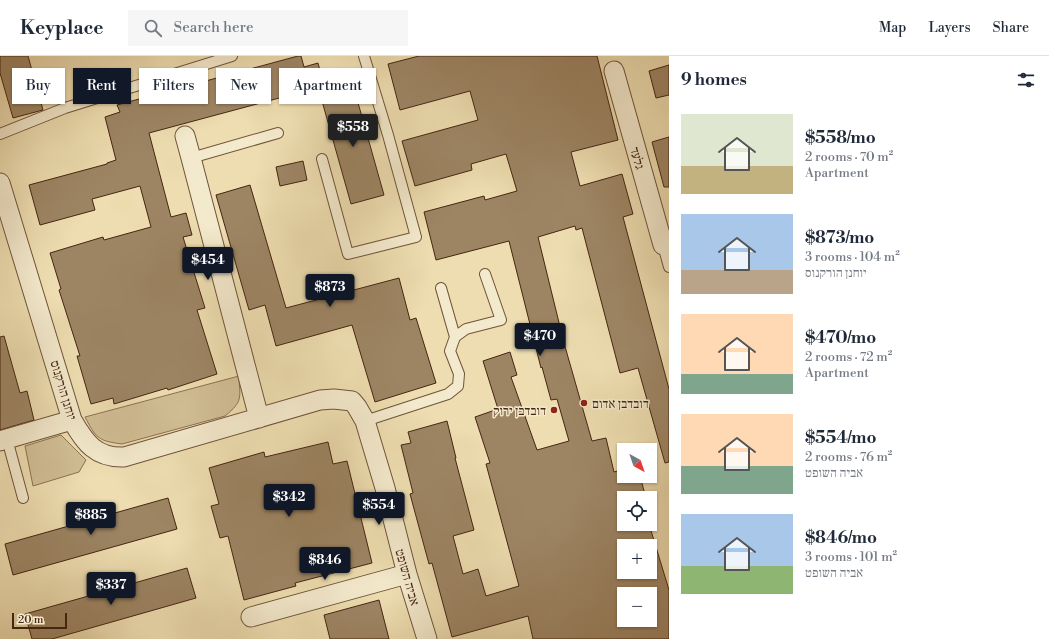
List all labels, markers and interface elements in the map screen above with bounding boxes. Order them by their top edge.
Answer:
search box [128,10,408,46]
text: Keyplace [20,16,104,40]
icon: search [142,17,164,39]
text: Search here [174,18,254,37]
text: Map [879,19,906,37]
text: Layers [928,19,971,37]
text: Share [993,19,1029,37]
chip: Buy [12,68,65,104]
chip: Rent [73,68,131,104]
chip: Filters [139,68,208,104]
chip: New [216,68,271,104]
chip: Apartment [279,68,376,104]
text: 9 homes [681,69,747,91]
icon: filters [1015,69,1037,91]
pin: $558 [329,114,377,148]
text: $558 [337,119,369,135]
text: $558/mo [805,127,876,149]
icon: home [713,130,761,178]
street label: גלעד [626,145,648,171]
text: 2 rooms · 70 m² [805,149,893,165]
text: Apartment [805,165,869,181]
text: $873/mo [805,227,874,249]
icon: home [713,230,761,278]
pin: $454 [184,247,232,281]
text: 3 rooms · 104 m² [805,249,900,265]
text: $454 [191,252,225,268]
text: יוחנן הורקנוס [805,265,867,281]
pin: $873 [306,274,354,308]
text: $873 [314,279,346,295]
pin: $470 [516,323,564,357]
text: $470/mo [805,327,876,349]
text: $470 [524,328,556,344]
icon: home [713,330,761,378]
text: 2 rooms · 72 m² [805,349,892,365]
street label: יוחנן הורקנוס [46,358,80,423]
text: Apartment [805,365,869,381]
place label: דובדבן אדום [592,396,649,412]
marker: דובדבן אדום [579,398,589,408]
place label: דובדבן ירוק [493,403,546,419]
marker: דובדבן ירוק [549,405,559,415]
text: $554/mo [805,427,877,449]
icon: home [713,430,761,478]
north arrow [617,443,657,483]
map controls [617,443,657,627]
text: 2 rooms · 76 m² [805,449,892,465]
text: אביה השופט [805,465,863,481]
pin: $342 [265,484,313,518]
text: $342 [273,489,305,505]
button: locate [617,491,657,531]
pin: $554 [355,492,403,526]
text: $554 [363,497,395,513]
pin: $885 [67,502,115,536]
text: $885 [75,507,107,523]
text: $846/mo [805,527,877,549]
icon: home [713,530,761,578]
button: + [617,539,657,579]
pin: $846 [301,547,349,581]
street label: אביה השופט [391,547,423,608]
text: 3 rooms · 101 m² [805,549,897,565]
text: $846 [308,552,342,568]
text: אביה השופט [805,565,863,581]
pin: $337 [87,572,135,606]
text: $337 [96,577,126,593]
button: − [617,587,657,627]
scale bar [12,611,67,630]
text: 20 m [18,613,43,627]

